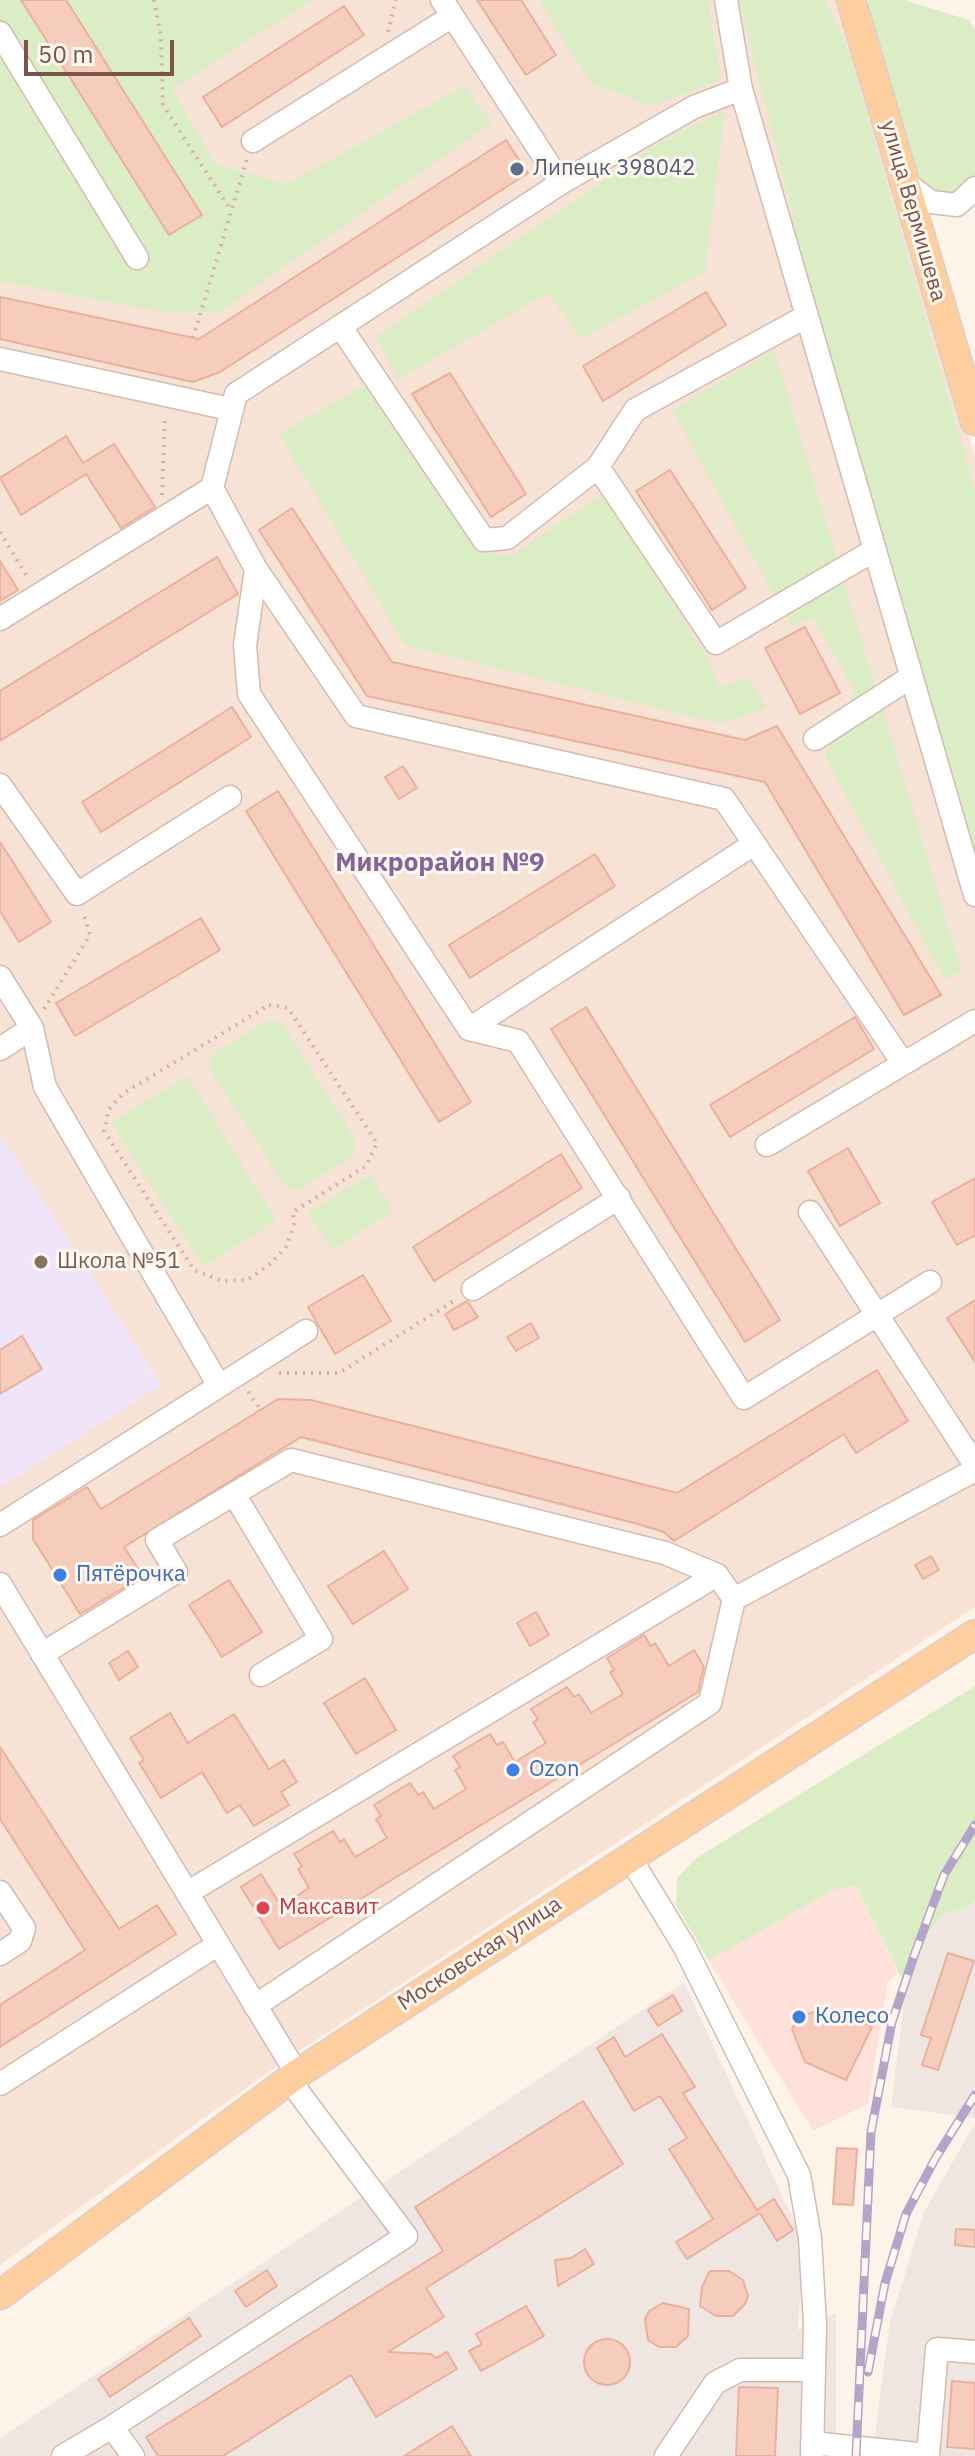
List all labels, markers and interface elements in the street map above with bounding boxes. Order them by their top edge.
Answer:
scale bar [28,24,178,74]
text: 50 m [38,38,93,70]
street label: улица Вермишева [875,117,951,305]
place label: Липецк 398042 [533,156,695,182]
marker: Липецк 398042 [508,160,526,178]
district label: Микрорайон №9 [335,847,545,879]
place label: Школа №51 [57,1249,180,1275]
marker: Школа №51 [32,1253,50,1271]
place label: Пятёрочка [76,1562,186,1588]
marker: Пятёрочка [51,1566,69,1584]
place label: Ozon [529,1757,579,1783]
marker: Ozon [504,1761,522,1779]
street label: Московская улица [393,1891,567,2017]
place label: Максавит [279,1895,379,1921]
marker: Максавит [254,1899,272,1917]
place label: Колесо [815,2004,889,2030]
marker: Колесо [790,2008,808,2026]

